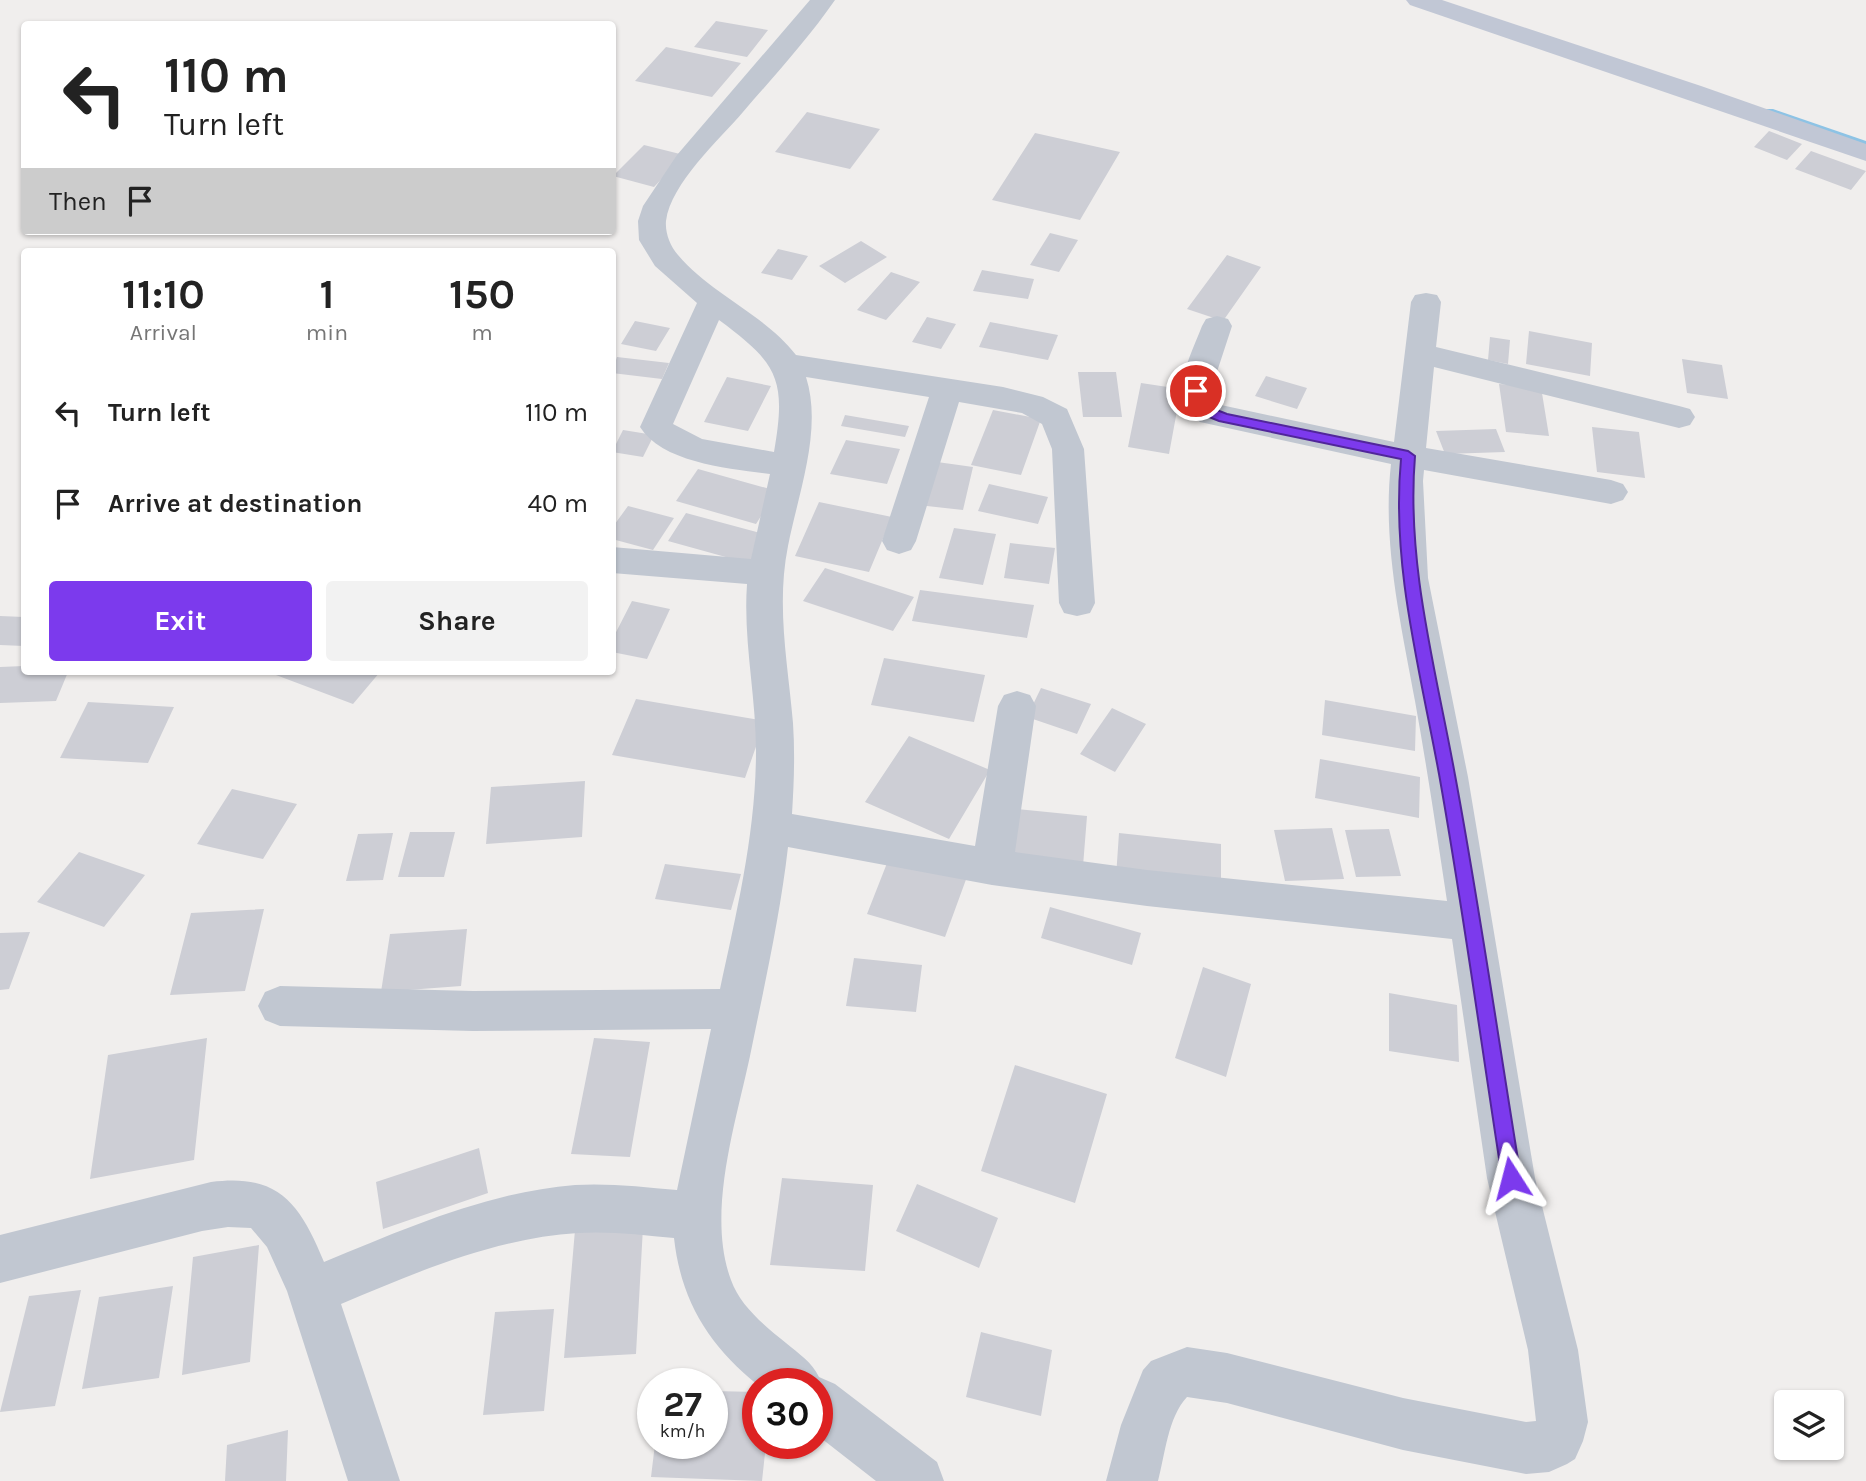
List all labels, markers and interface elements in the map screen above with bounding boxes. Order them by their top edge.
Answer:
text: 110 m [164,47,289,104]
icon: left [49,49,140,140]
text: Turn left [164,106,284,143]
icon: arrive [121,182,159,220]
text: Then [49,186,107,217]
text: 11:10 [122,269,205,319]
text: 1 [319,269,334,319]
text: 150 [449,269,515,319]
text: Arrival [130,319,197,346]
text: min [306,319,348,346]
text: m [471,319,493,346]
pin [1166,361,1226,421]
icon: arrive [1177,372,1215,410]
icon: left [49,394,87,432]
text: Turn left [108,397,210,428]
text: 110 m [525,397,588,428]
icon: arrive [49,485,87,523]
text: Arrive at destination [108,488,362,519]
text: 40 m [528,488,588,519]
button: Exit [49,581,312,661]
button: Share [326,581,588,661]
position arrow [1474,1141,1548,1215]
speed limit sign: 30 [742,1368,833,1459]
text: 27 [663,1384,702,1425]
map controls [1774,1390,1844,1460]
button: layers [1774,1390,1844,1460]
text: km/h [660,1420,705,1442]

